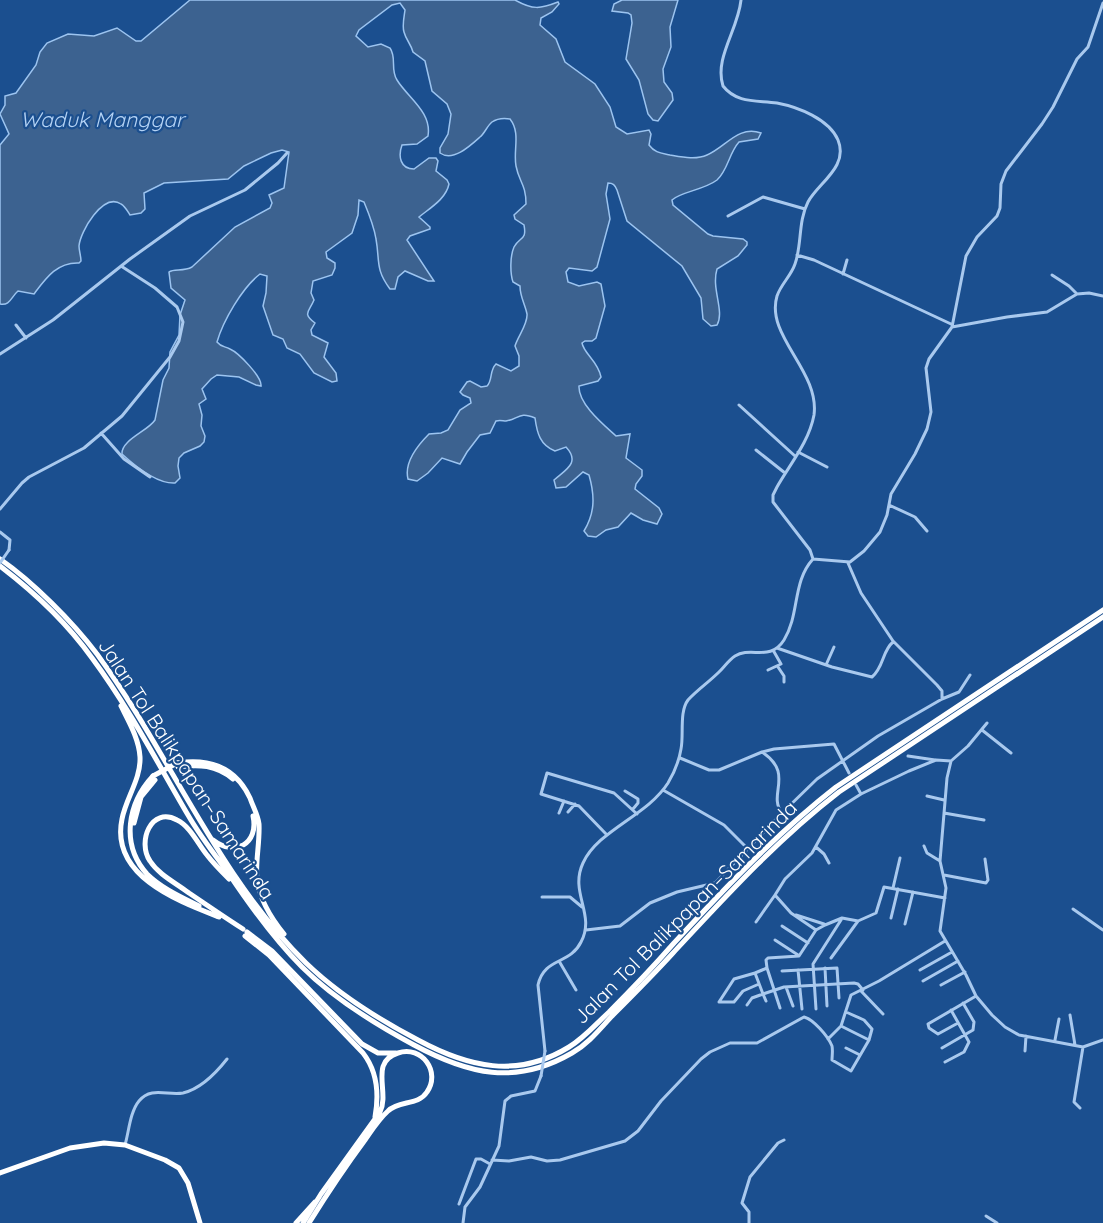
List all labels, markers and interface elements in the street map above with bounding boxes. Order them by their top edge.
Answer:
water label: Waduk Manggar [20,106,187,132]
street label: Jalan Tol Balikpapan–Samarinda [93,634,281,904]
street label: Jalan Tol Balikpapan–Samarinda [568,795,802,1029]

